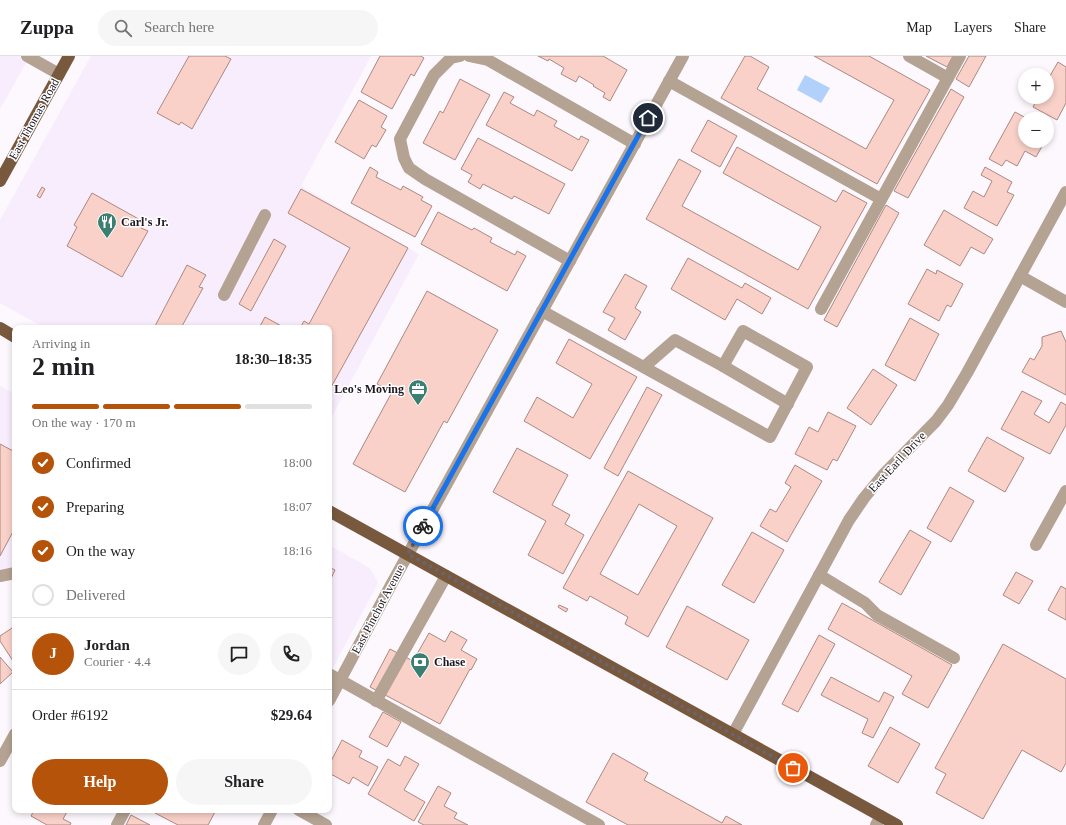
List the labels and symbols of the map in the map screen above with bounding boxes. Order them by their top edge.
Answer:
street label: East Thomas Road [6,76,62,162]
pin [631,101,665,135]
restaurant icon: Carl's Jr. [96,211,118,239]
place label: Carl's Jr. [121,215,169,229]
office icon: Leo's Moving [407,378,429,406]
place label: Leo's Moving [334,382,404,396]
street label: East Earll Drive [866,429,928,495]
courier [403,506,443,546]
street label: East Pinchot Avenue [349,562,407,656]
bank icon: Chase [409,651,431,679]
place label: Chase [434,655,466,669]
pin [776,751,810,785]

